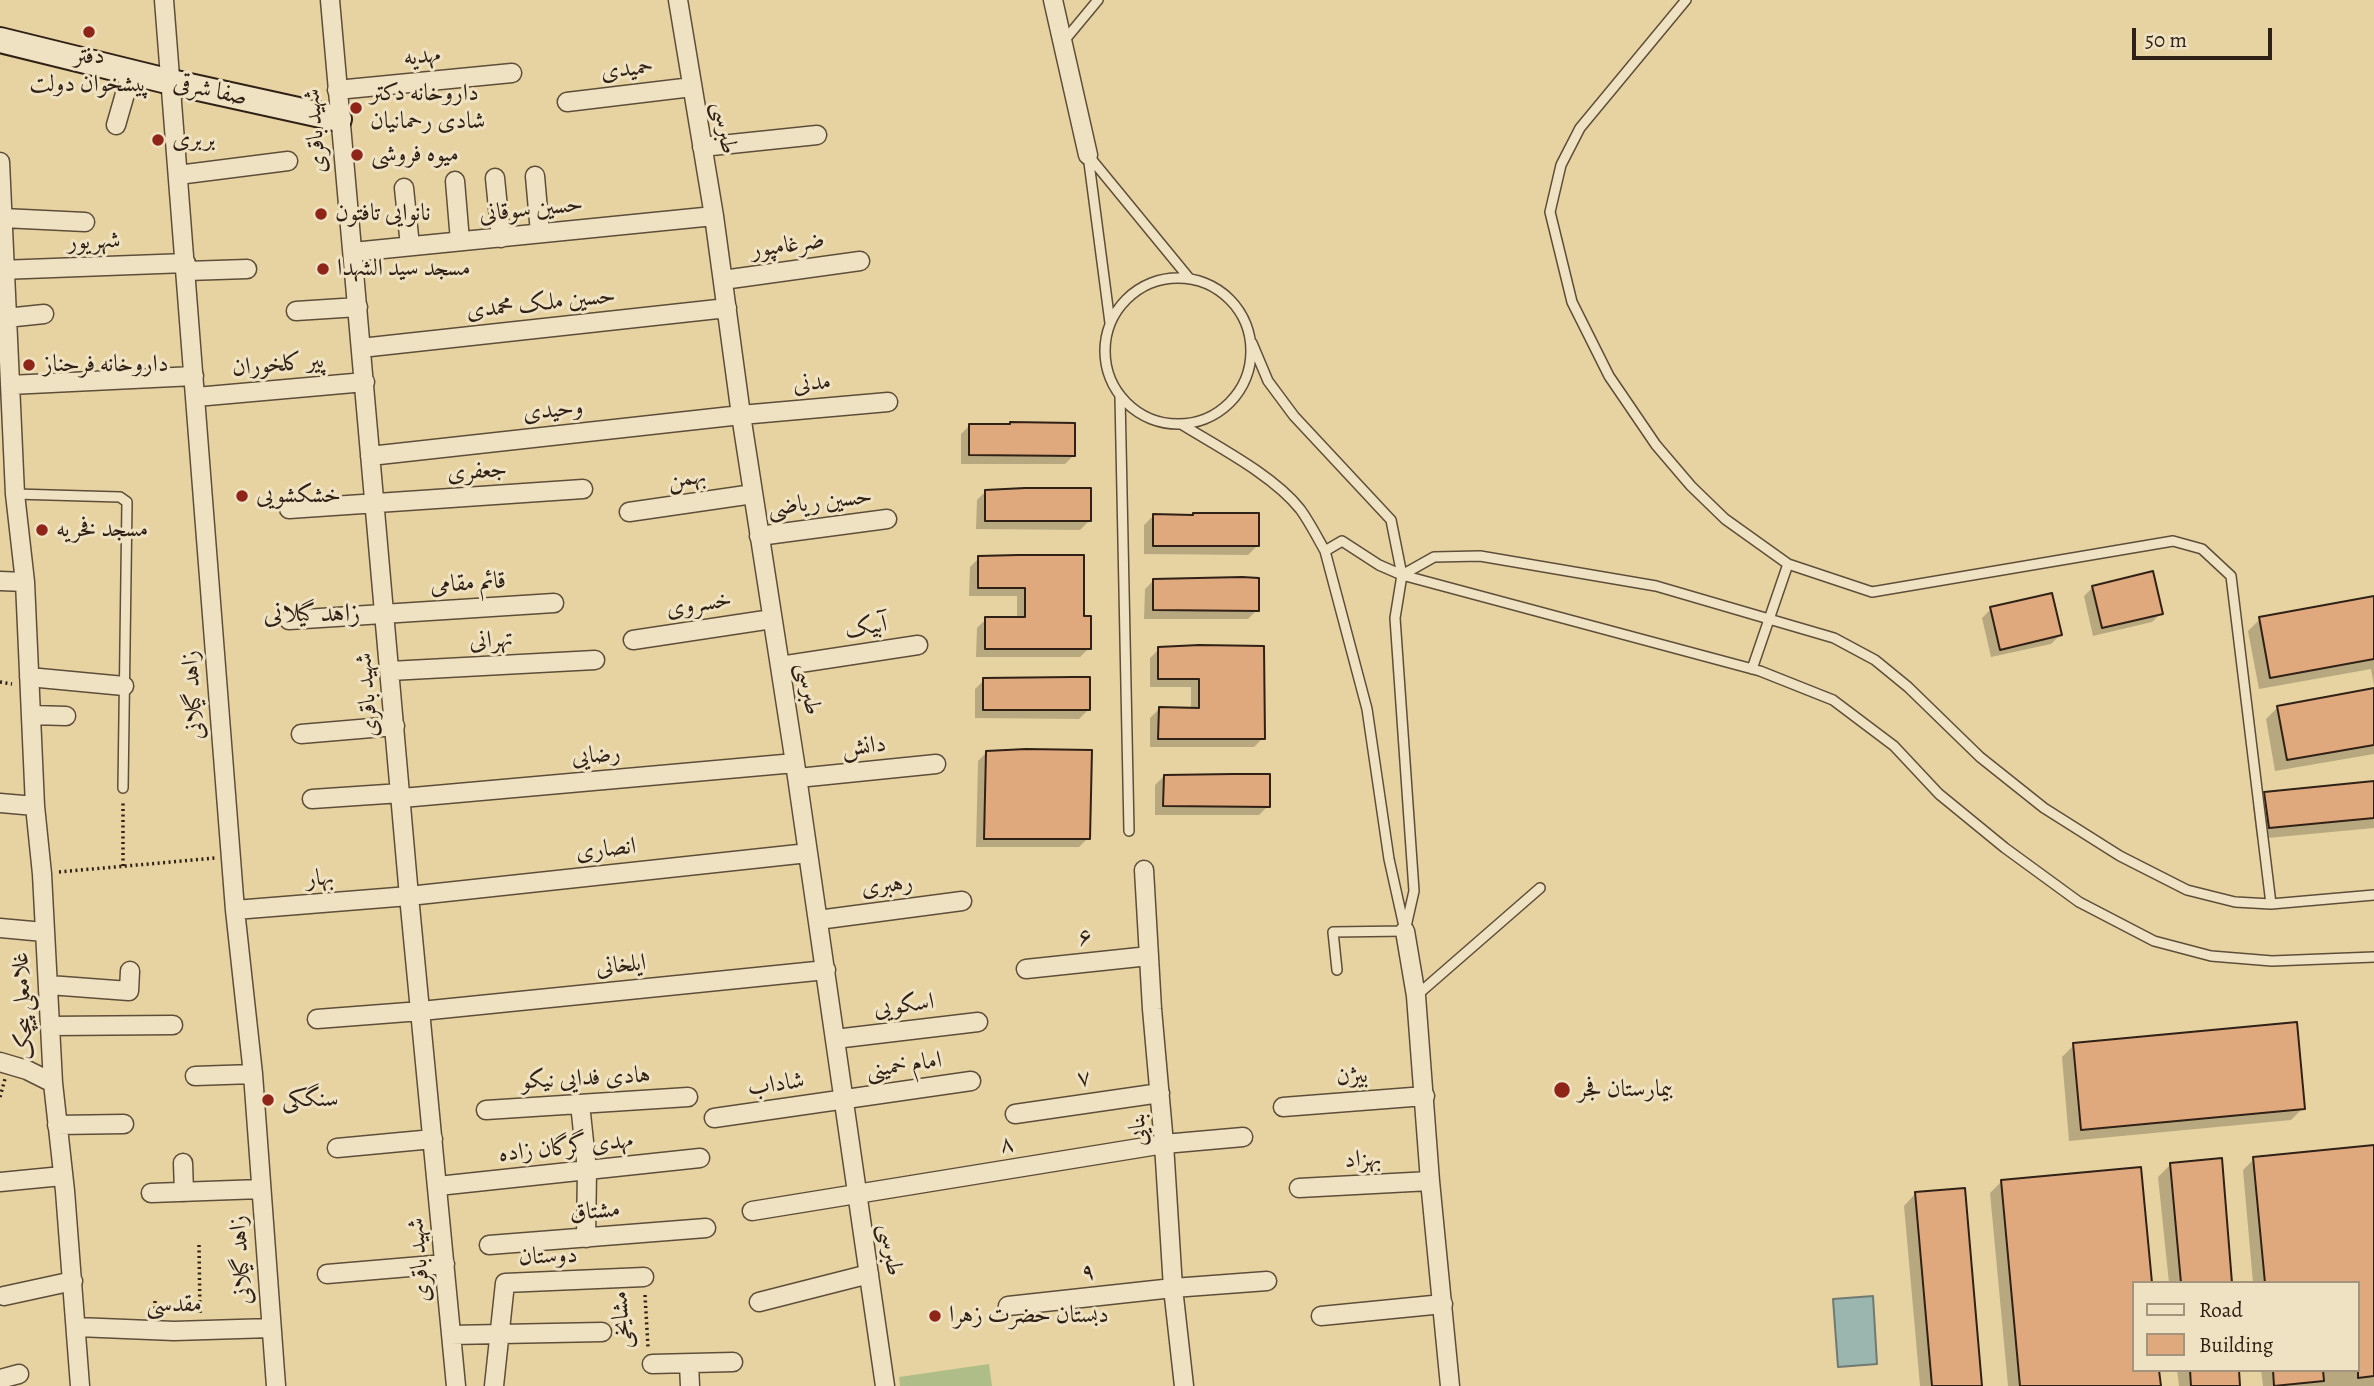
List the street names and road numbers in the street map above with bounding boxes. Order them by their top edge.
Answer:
street label: مهدیه [402,41,442,73]
street label: حمیدی [599,52,655,88]
street label: صفا شرقی [170,69,250,113]
street label: شهید باقری [298,87,334,175]
street label: طبرسی [706,100,742,156]
street label: حسین سوقانی [478,190,584,230]
street label: شهریور [67,227,121,257]
street label: ضرغامپور [749,227,827,265]
street label: حسین ملک محمدی [465,282,617,326]
street label: پیر کلخوران [231,347,325,383]
street label: مدنی [792,368,832,400]
street label: وحیدی [521,394,585,428]
street label: جعفری [446,456,508,488]
street label: بهمن [666,462,708,496]
street label: حسین ریاضی [766,482,874,524]
street label: قائم مقامی [429,567,507,601]
street label: خسروی [664,586,734,624]
street label: آبیک [843,610,889,646]
street label: تهرانی [468,625,514,657]
street label: زاهد گیلانی [177,649,211,741]
street label: شهید باقری [350,651,386,739]
street label: طبرسی [790,661,826,717]
street label: دانش [840,730,888,764]
street label: رضایی [570,740,622,772]
street label: انصاری [574,833,638,867]
street label: بهار [305,863,335,895]
street label: رهبری [859,869,915,903]
street label: ۶ [1077,923,1093,953]
street label: ایلخانی [594,949,648,983]
street label: غلامعلی پیچک [7,951,41,1061]
street label: اسکویی [872,988,936,1024]
street label: امام خمینی [864,1046,944,1086]
street label: هادی فدایی نیکو [521,1061,651,1097]
street label: بیژن [1335,1061,1369,1093]
street label: ۷ [1075,1064,1093,1094]
street label: شاداب [746,1067,806,1103]
street label: بنایی [1123,1112,1155,1148]
street label: مهدی گرگان زاده [497,1127,635,1169]
street label: ۸ [998,1130,1016,1160]
street label: بهزاد [1344,1145,1382,1175]
street label: مشتاق [568,1195,622,1229]
street label: زاهد گیلانی [225,1214,259,1306]
street label: شهید باقری [402,1216,438,1304]
street label: طبرسی [872,1222,908,1278]
street label: دوستان [518,1242,578,1272]
street label: ۹ [1080,1258,1096,1288]
street label: مشایخی [606,1290,638,1350]
street label: مقدسی [146,1291,202,1319]

